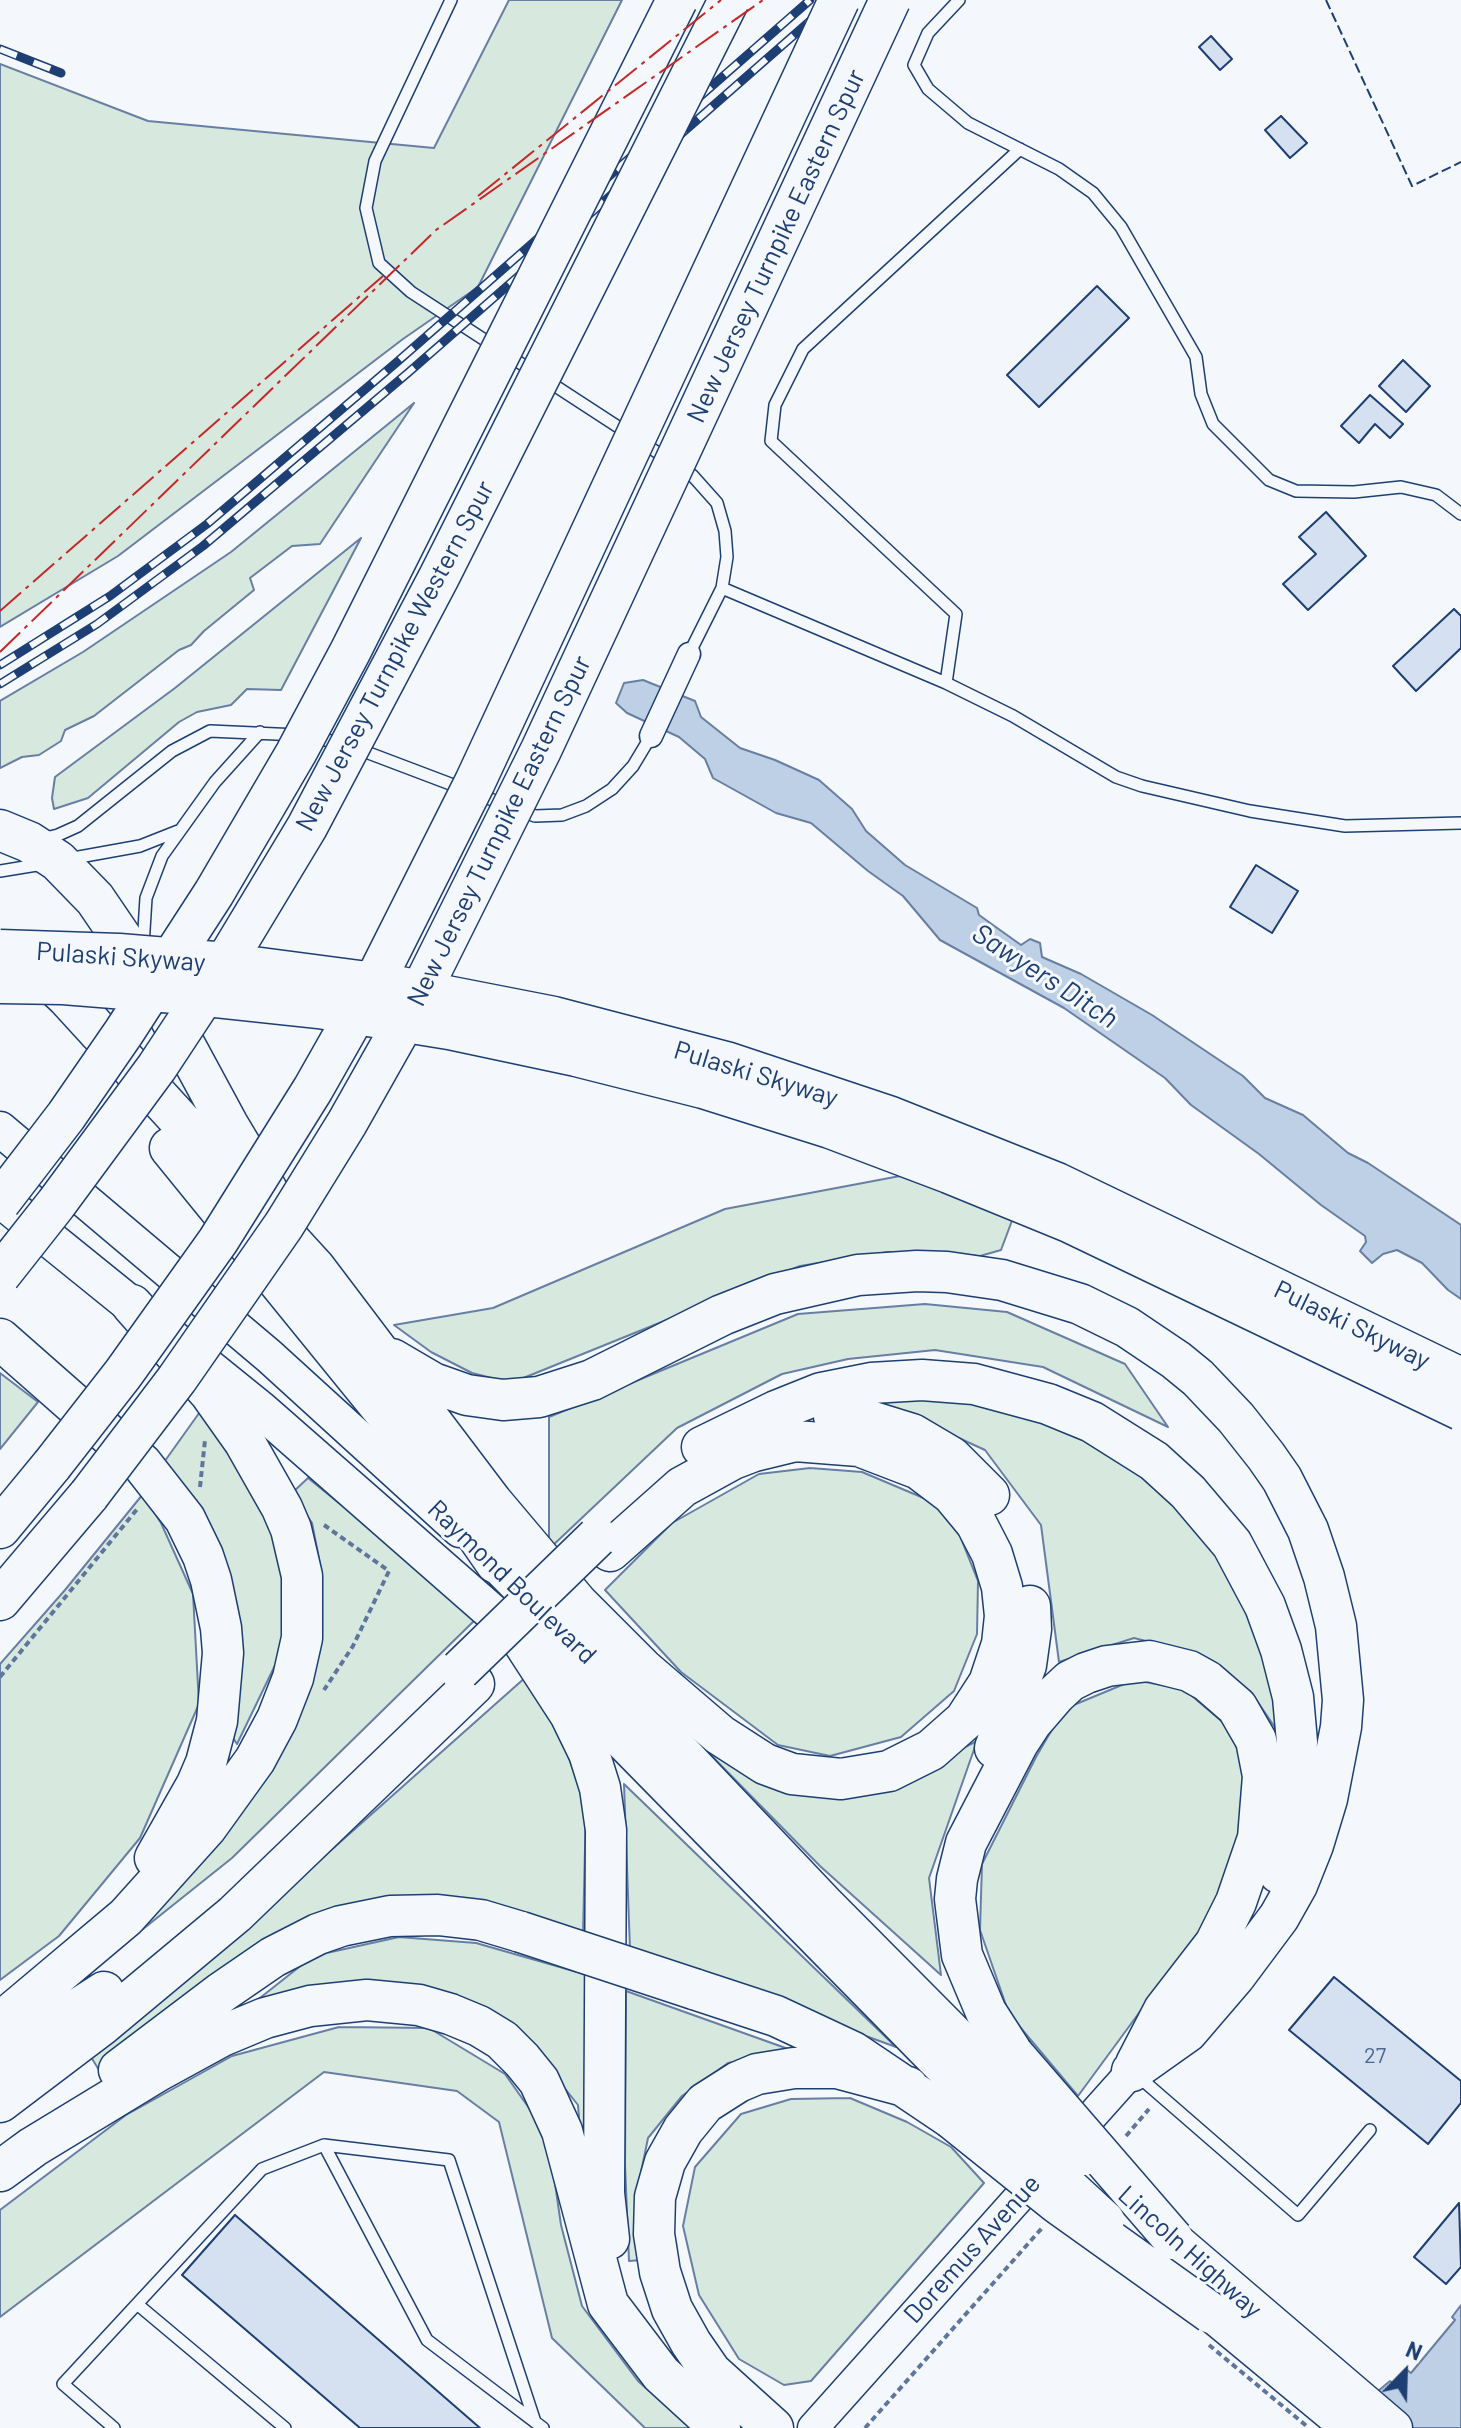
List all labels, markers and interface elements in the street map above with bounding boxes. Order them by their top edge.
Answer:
street label: New Jersey Turnpike Eastern Spur [680,64,872,428]
street label: New Jersey Turnpike Western Spur [289,475,501,837]
street label: New Jersey Turnpike Eastern Spur [400,651,598,1011]
water label: Sawyers Ditch [966,916,1124,1036]
street label: Pulaski Skyway [35,936,207,978]
street label: Pulaski Skyway [670,1034,842,1114]
street label: Pulaski Skyway [1269,1274,1435,1376]
street label: Raymond Boulevard [421,1493,603,1671]
house number: 27 [1364,2043,1386,2069]
street label: Doremus Avenue [897,2168,1047,2330]
street label: Lincoln Highway [1112,2179,1268,2325]
north arrow [1365,2332,1445,2412]
text: N [1403,2335,1426,2365]

